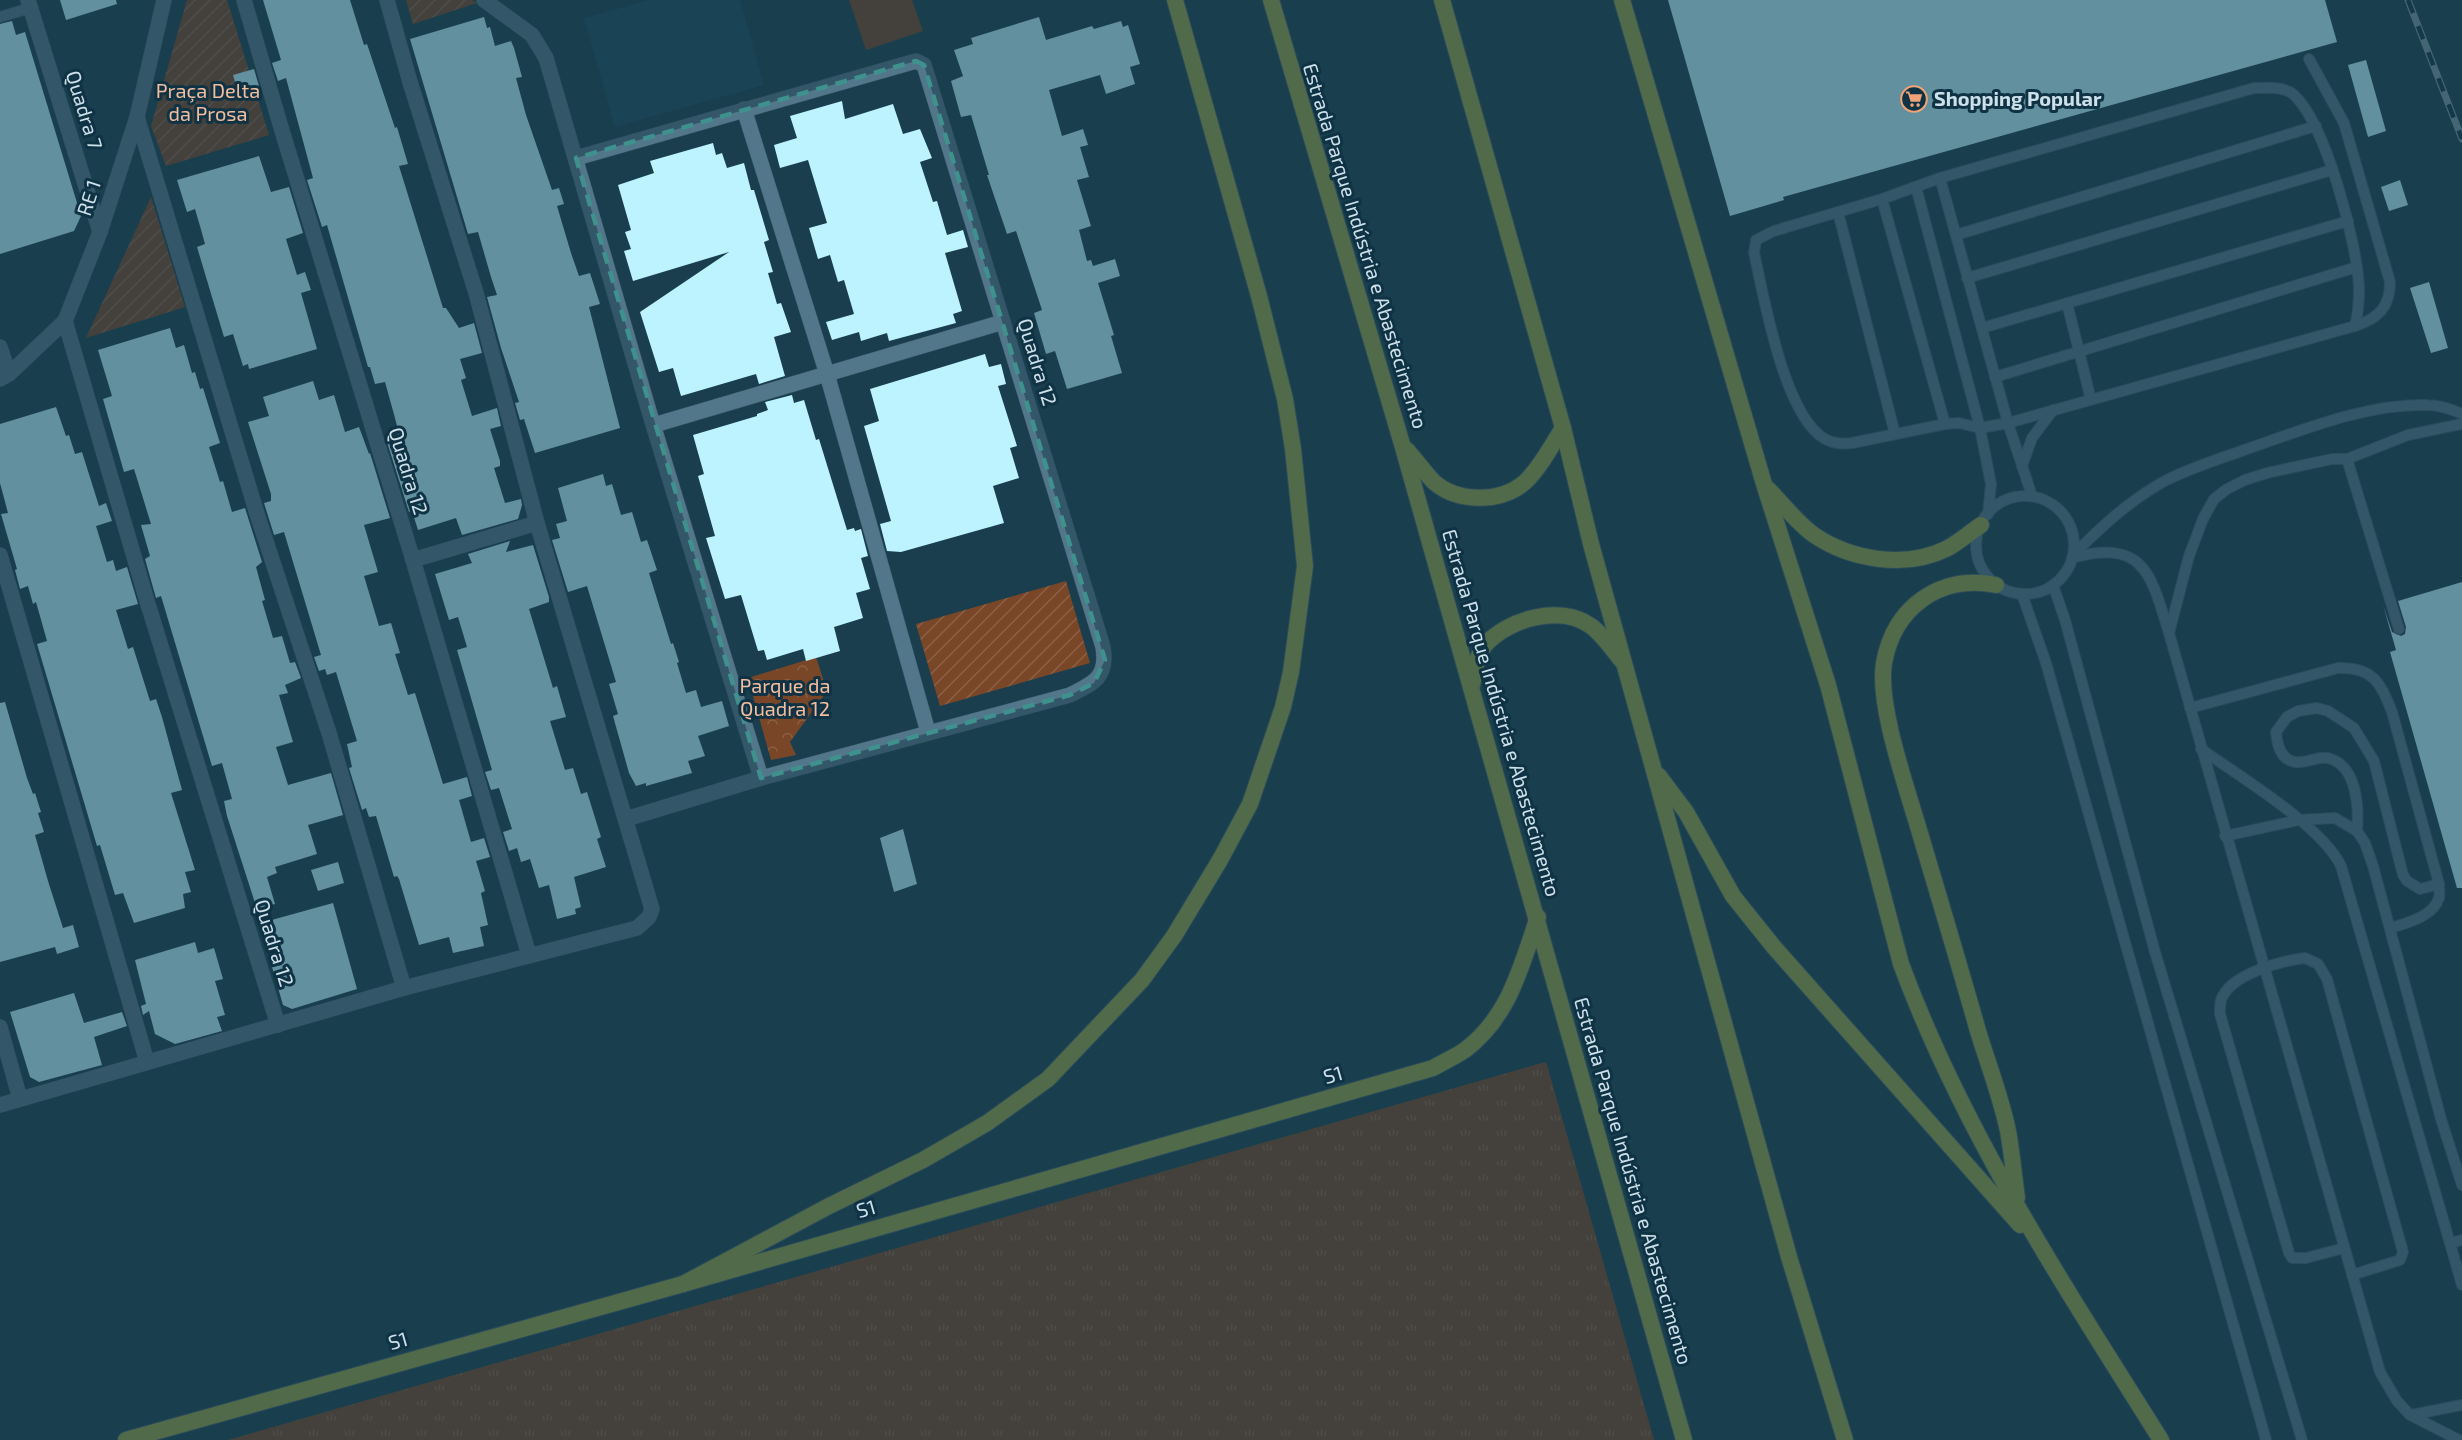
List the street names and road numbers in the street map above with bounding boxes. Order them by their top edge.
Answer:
street label: Estrada Parque Indústria e Abastecimento [1299,60,1433,431]
street label: Quadra 7 [62,68,108,152]
street label: RE 1 [71,177,105,219]
street label: Quadra 12 [1013,315,1063,408]
street label: Quadra 12 [384,424,434,517]
street label: Estrada Parque Indústria e Abastecimento [1438,526,1566,899]
street label: Quadra 12 [250,896,300,989]
street label: Estrada Parque Indústria e Abastecimento [1570,994,1698,1367]
street label: S1 [1320,1060,1345,1088]
street label: S1 [853,1194,878,1222]
street label: S1 [385,1326,410,1354]

